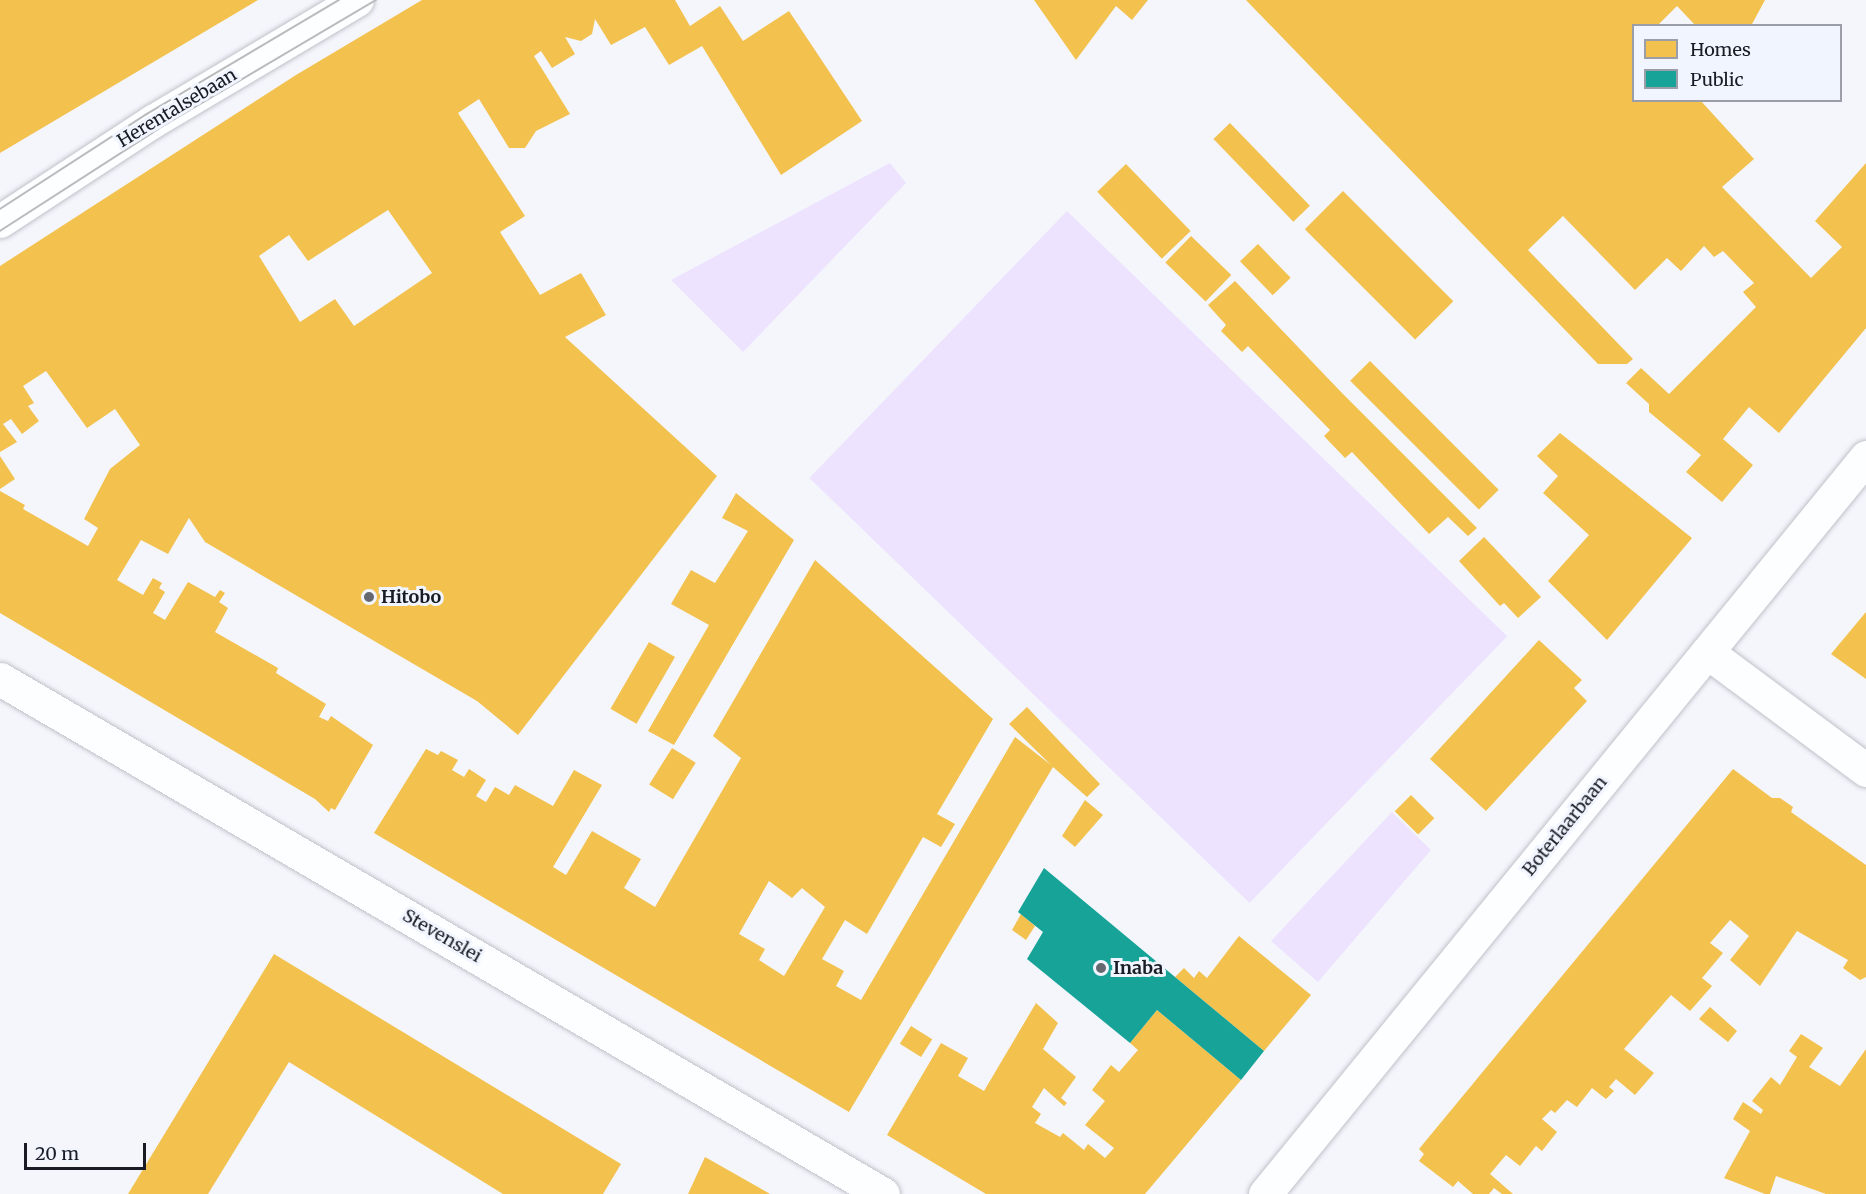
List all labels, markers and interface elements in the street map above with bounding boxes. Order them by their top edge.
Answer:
legend [1632,24,1842,102]
text: Homes [1690,38,1751,61]
street label: Herentalsebaan [113,64,241,152]
text: Public [1690,68,1744,91]
place label: Hitobo [381,586,441,608]
marker: Hitobo [362,590,376,604]
street label: Boterlaarbaan [1518,772,1612,880]
street label: Stevenslei [399,905,485,967]
place label: Inaba [1113,957,1163,979]
marker: Inaba [1094,961,1108,975]
scale bar [27,1131,148,1169]
text: 20 m [35,1142,79,1165]

